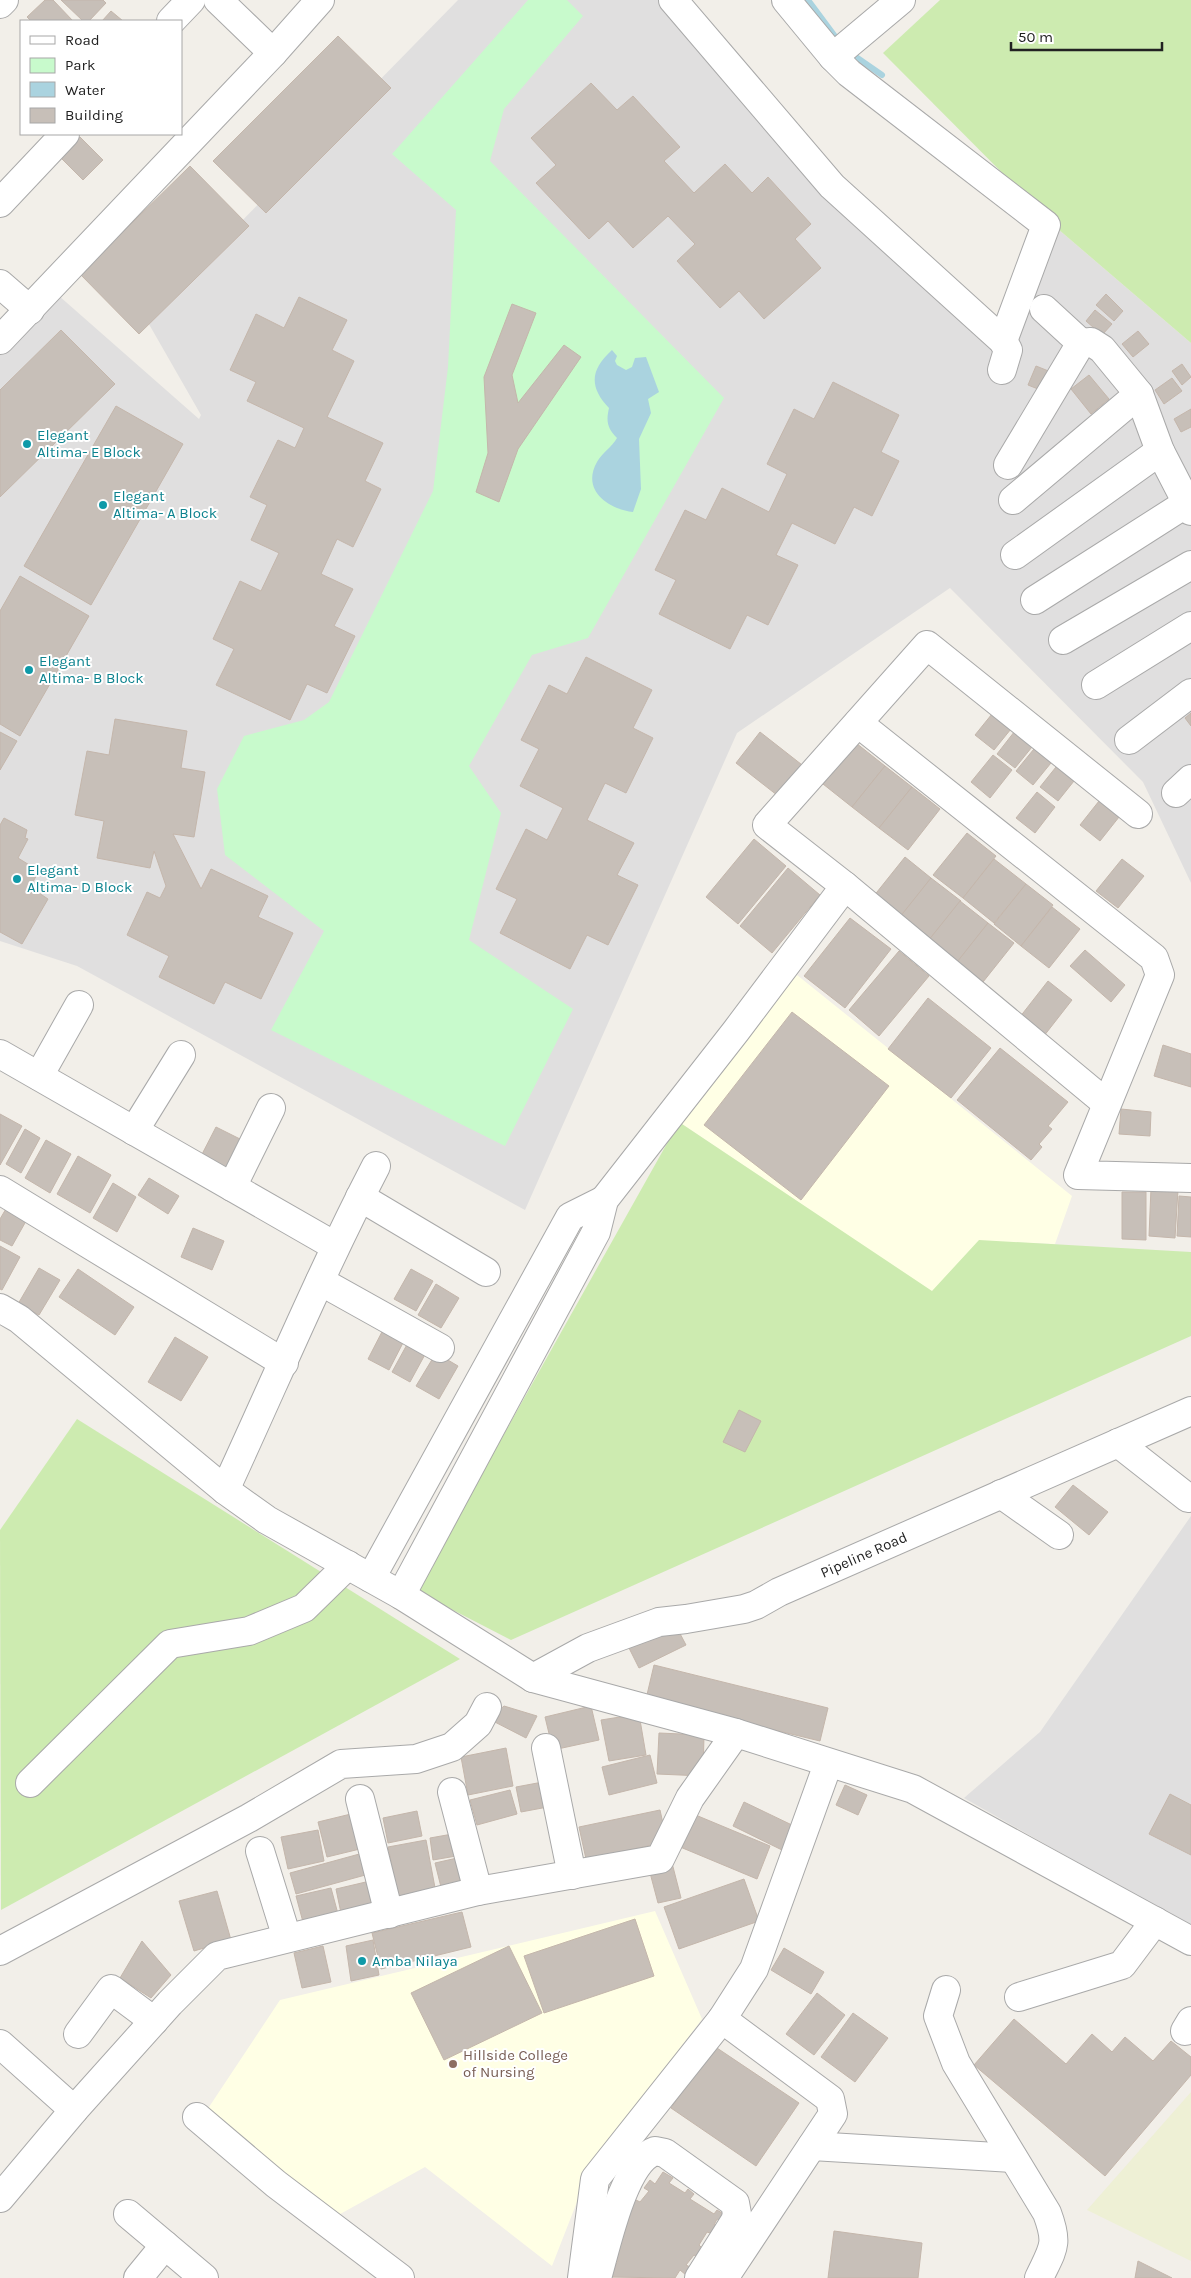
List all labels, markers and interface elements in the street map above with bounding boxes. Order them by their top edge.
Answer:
legend [20,20,182,135]
scale bar [1011,20,1162,52]
text: 50 m [1018,28,1053,46]
text: Road [65,31,100,49]
text: Park [65,56,95,74]
text: Water [65,81,106,99]
text: Building [65,106,123,124]
place label: Elegant Altima- E Block [37,426,141,461]
marker: Elegant Altima- E Block [21,438,33,450]
place label: Elegant Altima- A Block [113,487,217,522]
marker: Elegant Altima- A Block [97,499,109,511]
place label: Elegant Altima- B Block [39,652,144,687]
marker: Elegant Altima- B Block [23,664,35,676]
place label: Elegant Altima- D Block [27,861,132,896]
marker: Elegant Altima- D Block [11,873,23,885]
street label: Pipeline Road [818,1528,910,1582]
place label: Amba Nilaya [372,1952,458,1970]
marker: Amba Nilaya [356,1955,368,1967]
place label: Hillside College of Nursing [463,2046,568,2081]
marker: Hillside College of Nursing [447,2058,459,2070]

